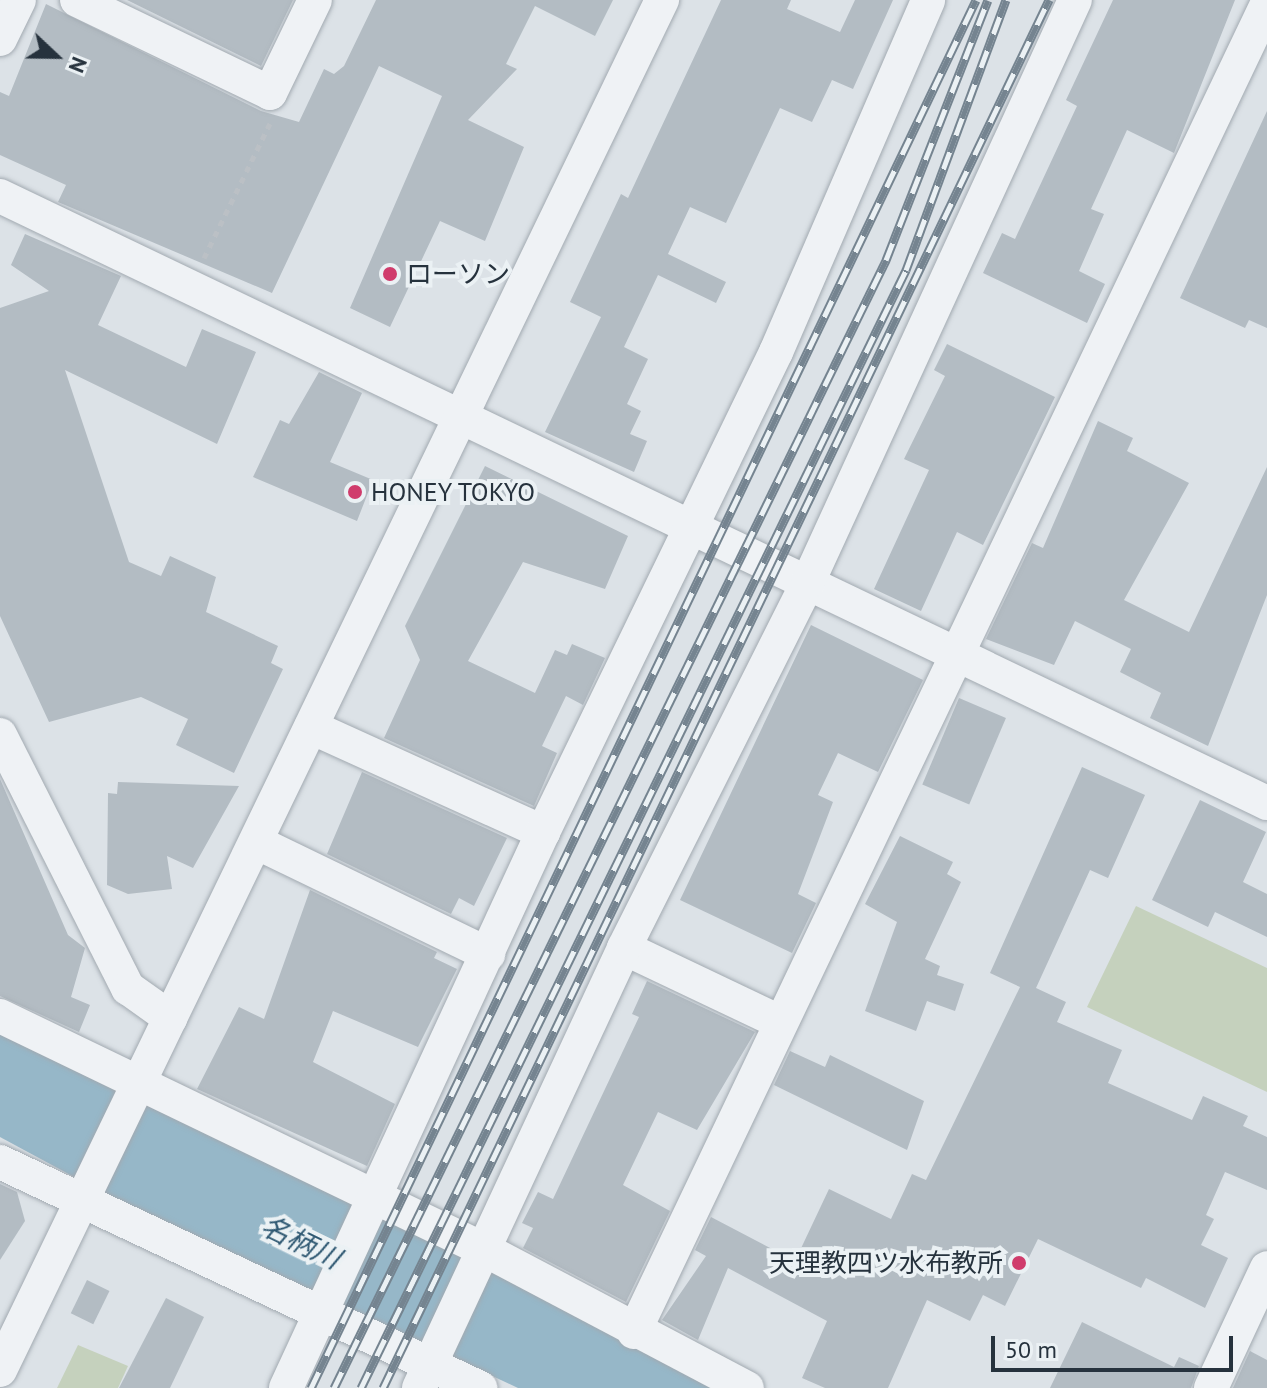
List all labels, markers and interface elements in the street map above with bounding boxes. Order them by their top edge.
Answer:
north arrow [16,16,96,96]
text: N [63,53,94,77]
place label: ローソン [406,258,510,290]
marker: ローソン [381,265,399,283]
place label: HONEY TOKYO [371,476,536,508]
marker: HONEY TOKYO [346,483,364,501]
water label: 名柄川 [256,1208,346,1276]
place label: 天理教四ツ水布教所 [769,1247,1003,1279]
marker: 天理教四ツ水布教所 [1010,1254,1028,1272]
scale bar [995,1320,1237,1370]
text: 50 m [1005,1334,1057,1365]

